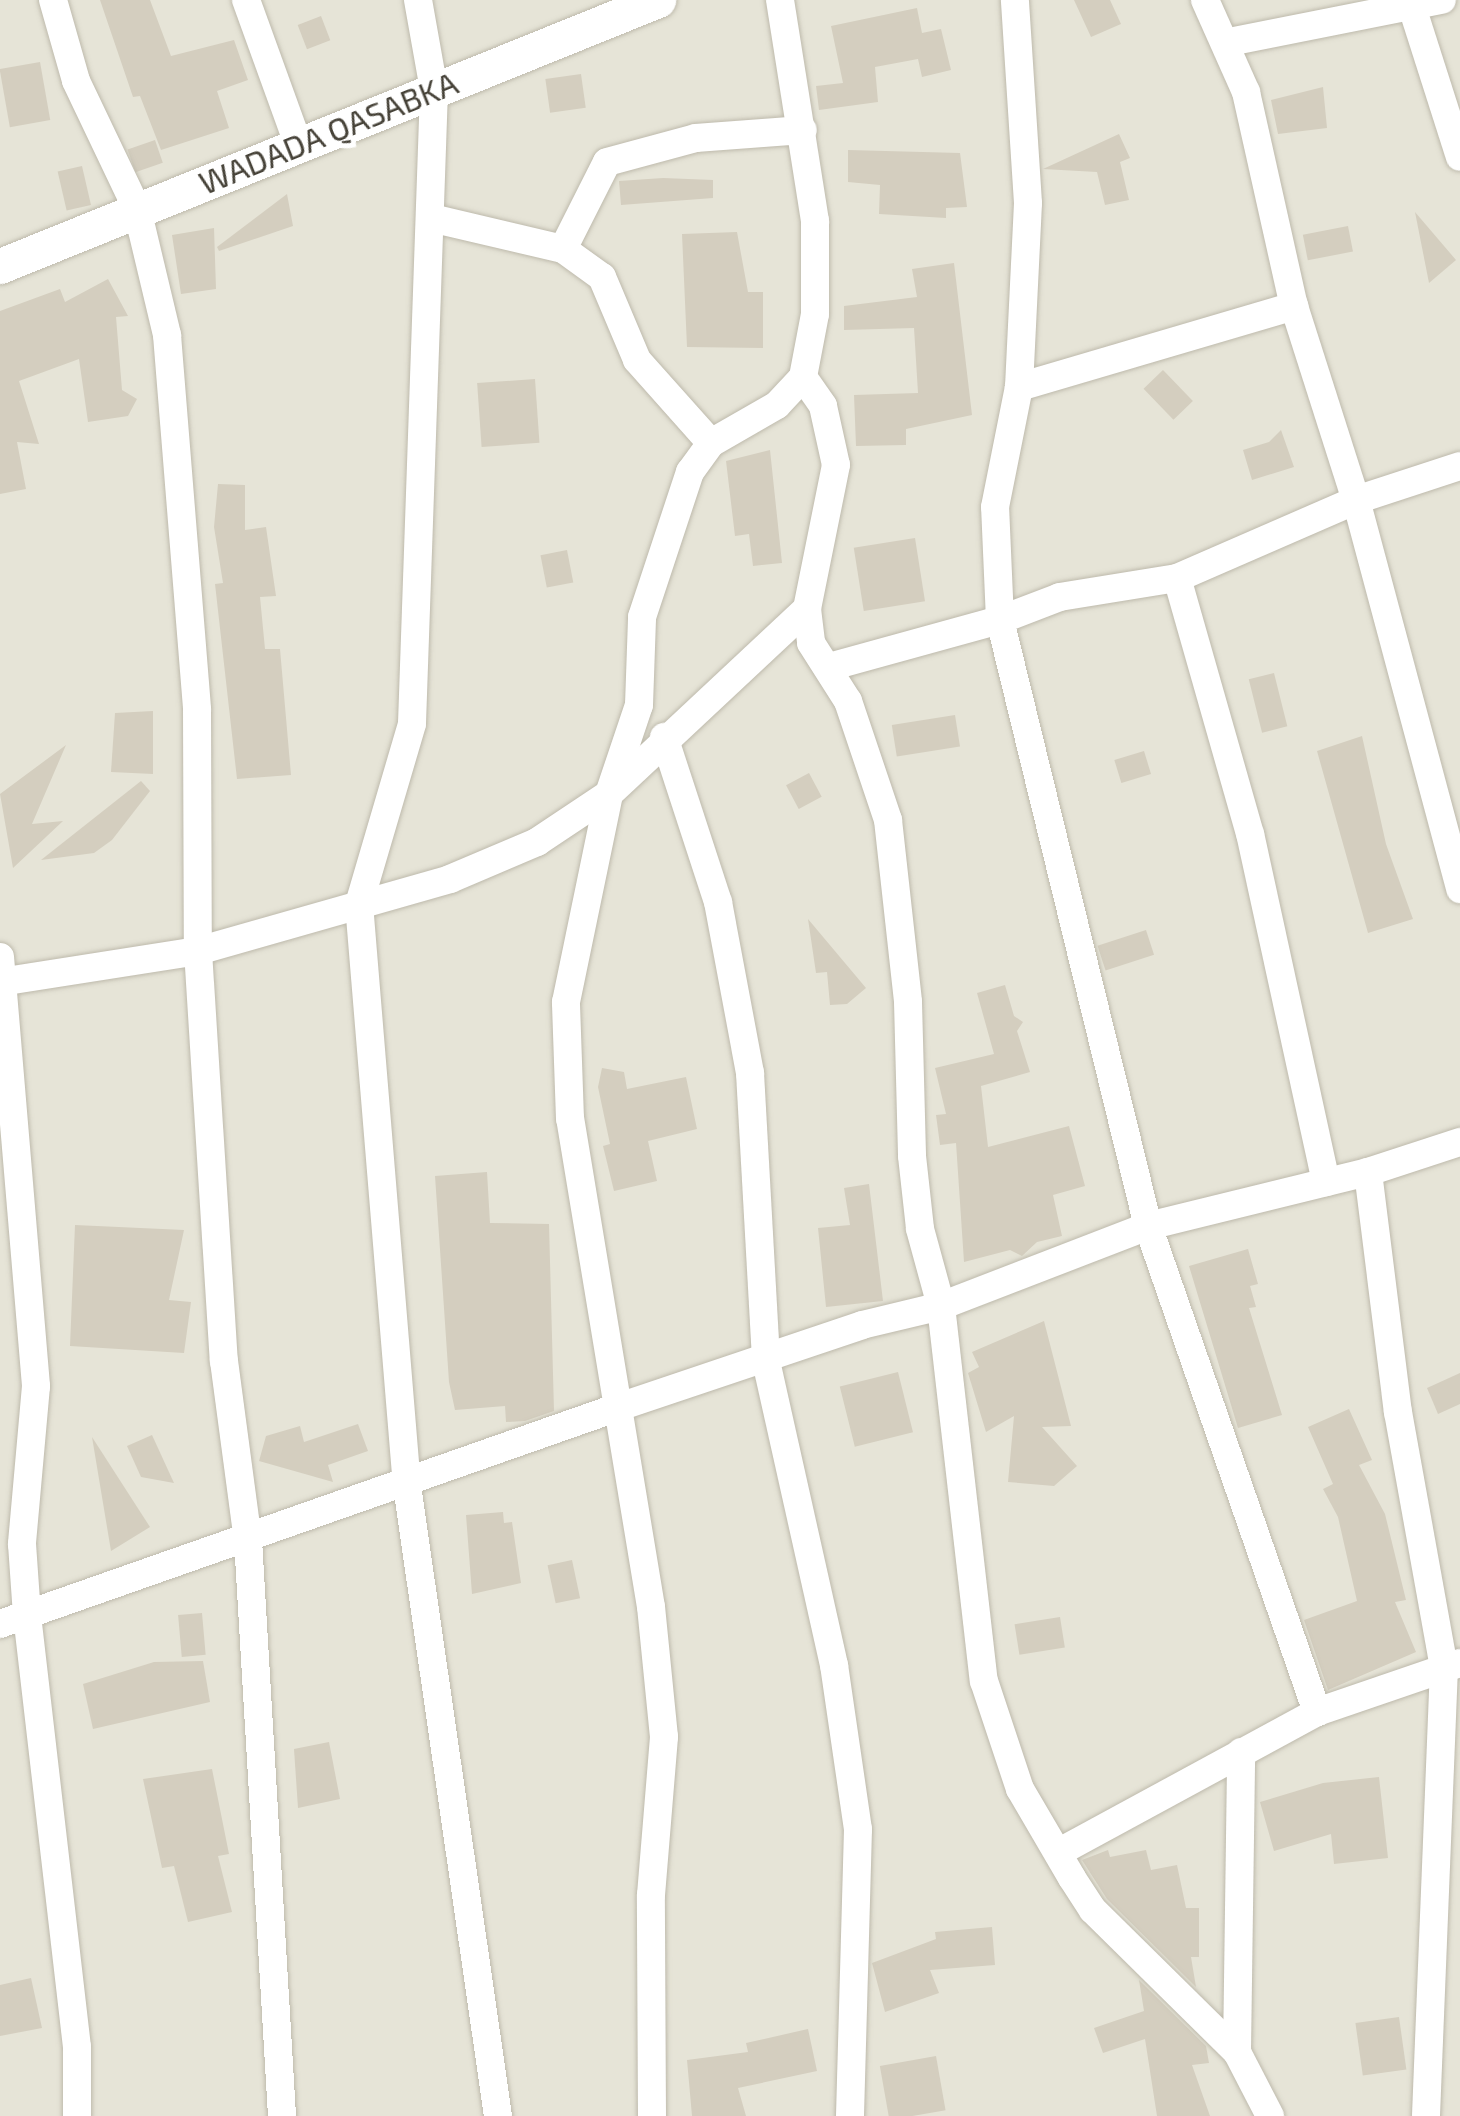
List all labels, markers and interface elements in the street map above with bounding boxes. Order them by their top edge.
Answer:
street label: WADADA QASABKA [193,62,463,202]

